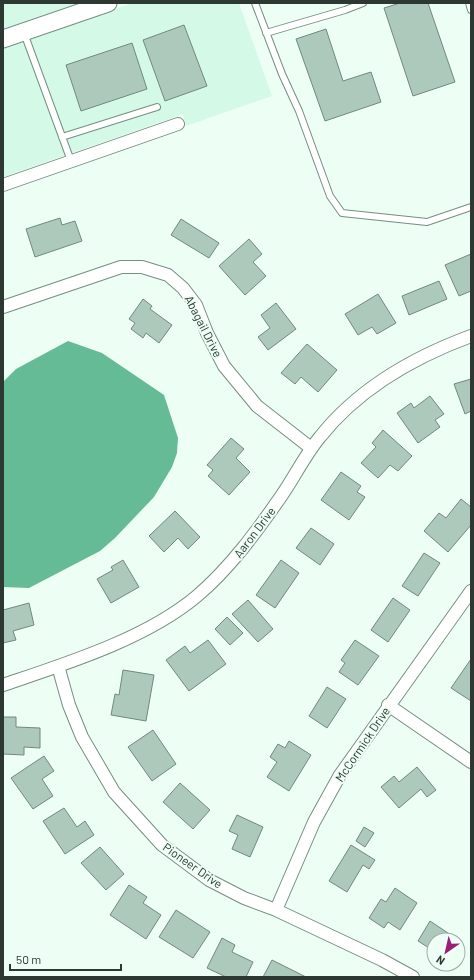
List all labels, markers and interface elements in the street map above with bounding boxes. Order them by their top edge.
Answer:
street label: Abagail Drive [182,293,226,359]
street label: Aaron Drive [230,504,278,560]
street label: McCormick Drive [332,704,392,784]
street label: Pioneer Drive [161,839,225,891]
north arrow [426,932,466,972]
scale bar [10,946,121,972]
text: 50 m [16,952,41,966]
text: N [433,953,447,968]

